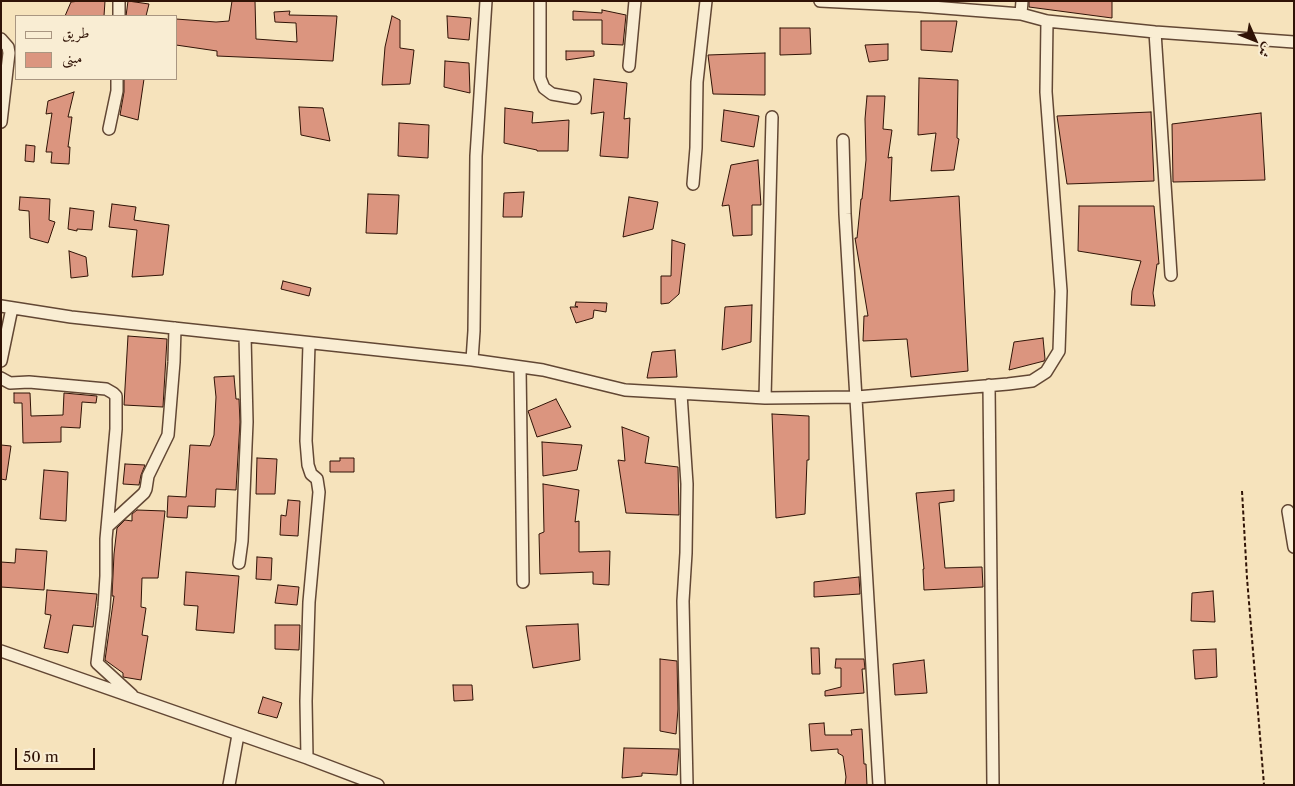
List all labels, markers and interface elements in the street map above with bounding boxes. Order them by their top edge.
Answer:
legend [15,15,178,80]
north arrow [1230,15,1280,65]
text: طريق [62,23,89,42]
text: ش [1254,39,1277,62]
text: مبنى [62,48,82,67]
scale bar [18,738,98,770]
text: 50 m [23,747,59,766]

